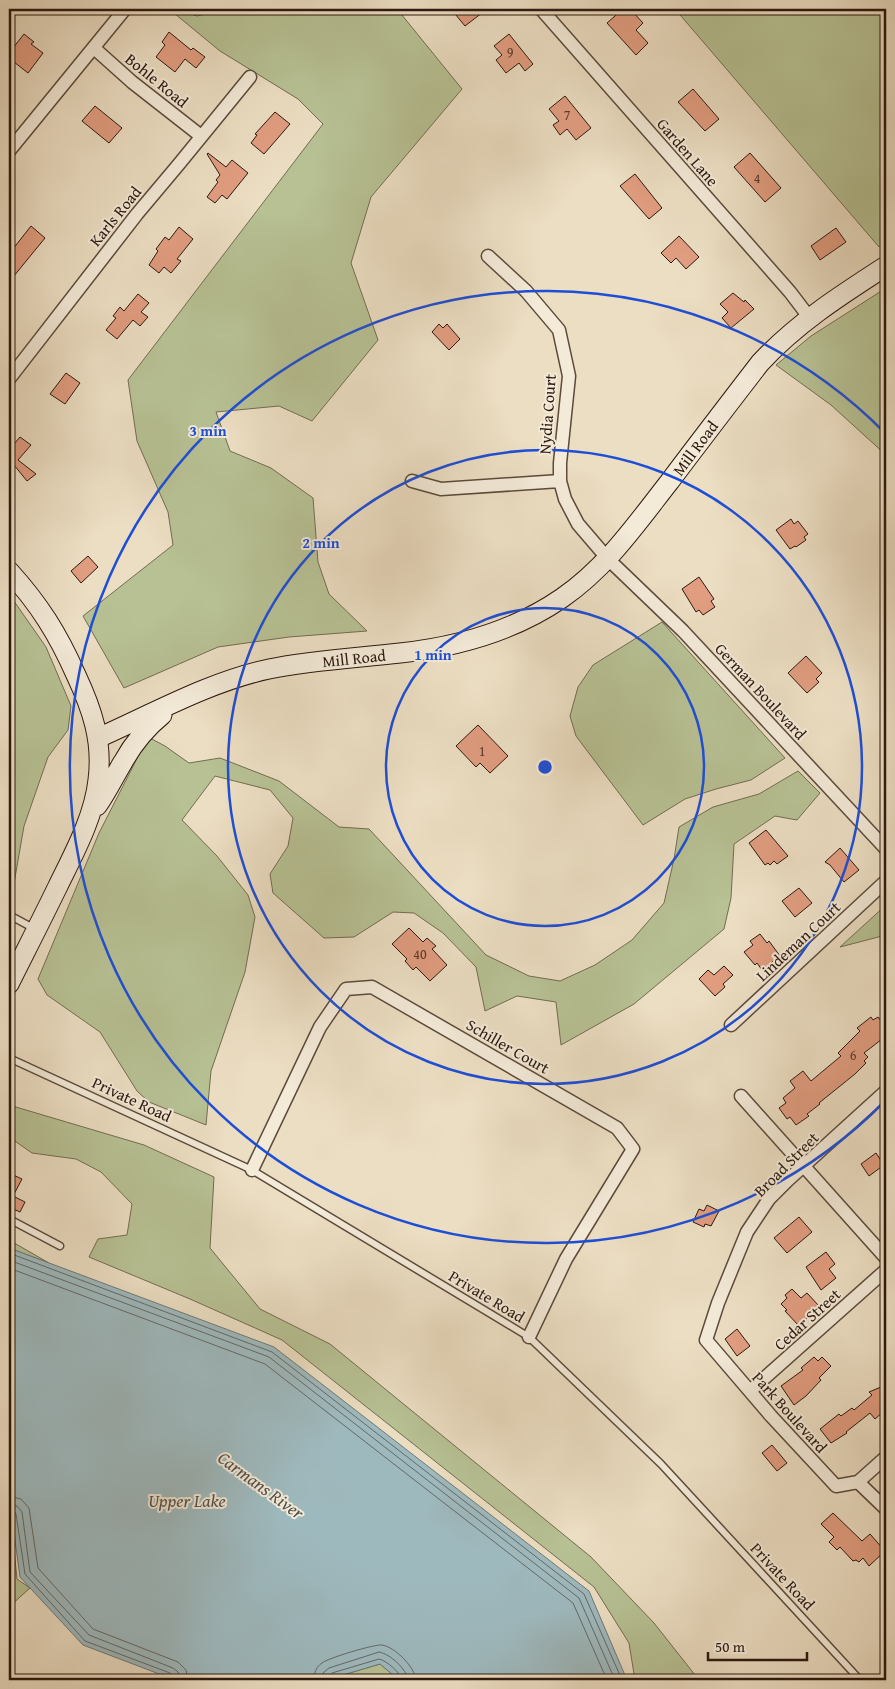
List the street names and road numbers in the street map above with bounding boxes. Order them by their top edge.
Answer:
street label: Bohle Road [120,47,194,113]
street label: Garden Lane [651,112,725,192]
street label: Karls Road [83,180,147,251]
street label: Nydia Court [532,373,562,455]
street label: Mill Road [666,415,724,481]
street label: German Boulevard [710,637,813,745]
street label: Mill Road [321,643,387,673]
street label: Lindeman Court [750,895,846,987]
street label: Schiller Court [462,1012,554,1080]
street label: Private Road [88,1070,176,1128]
street label: Broad Street [748,1126,824,1202]
street label: Private Road [444,1264,530,1328]
street label: Cedar Street [768,1282,846,1356]
street label: Park Boulevard [747,1366,834,1458]
street label: Private Road [745,1537,821,1616]

